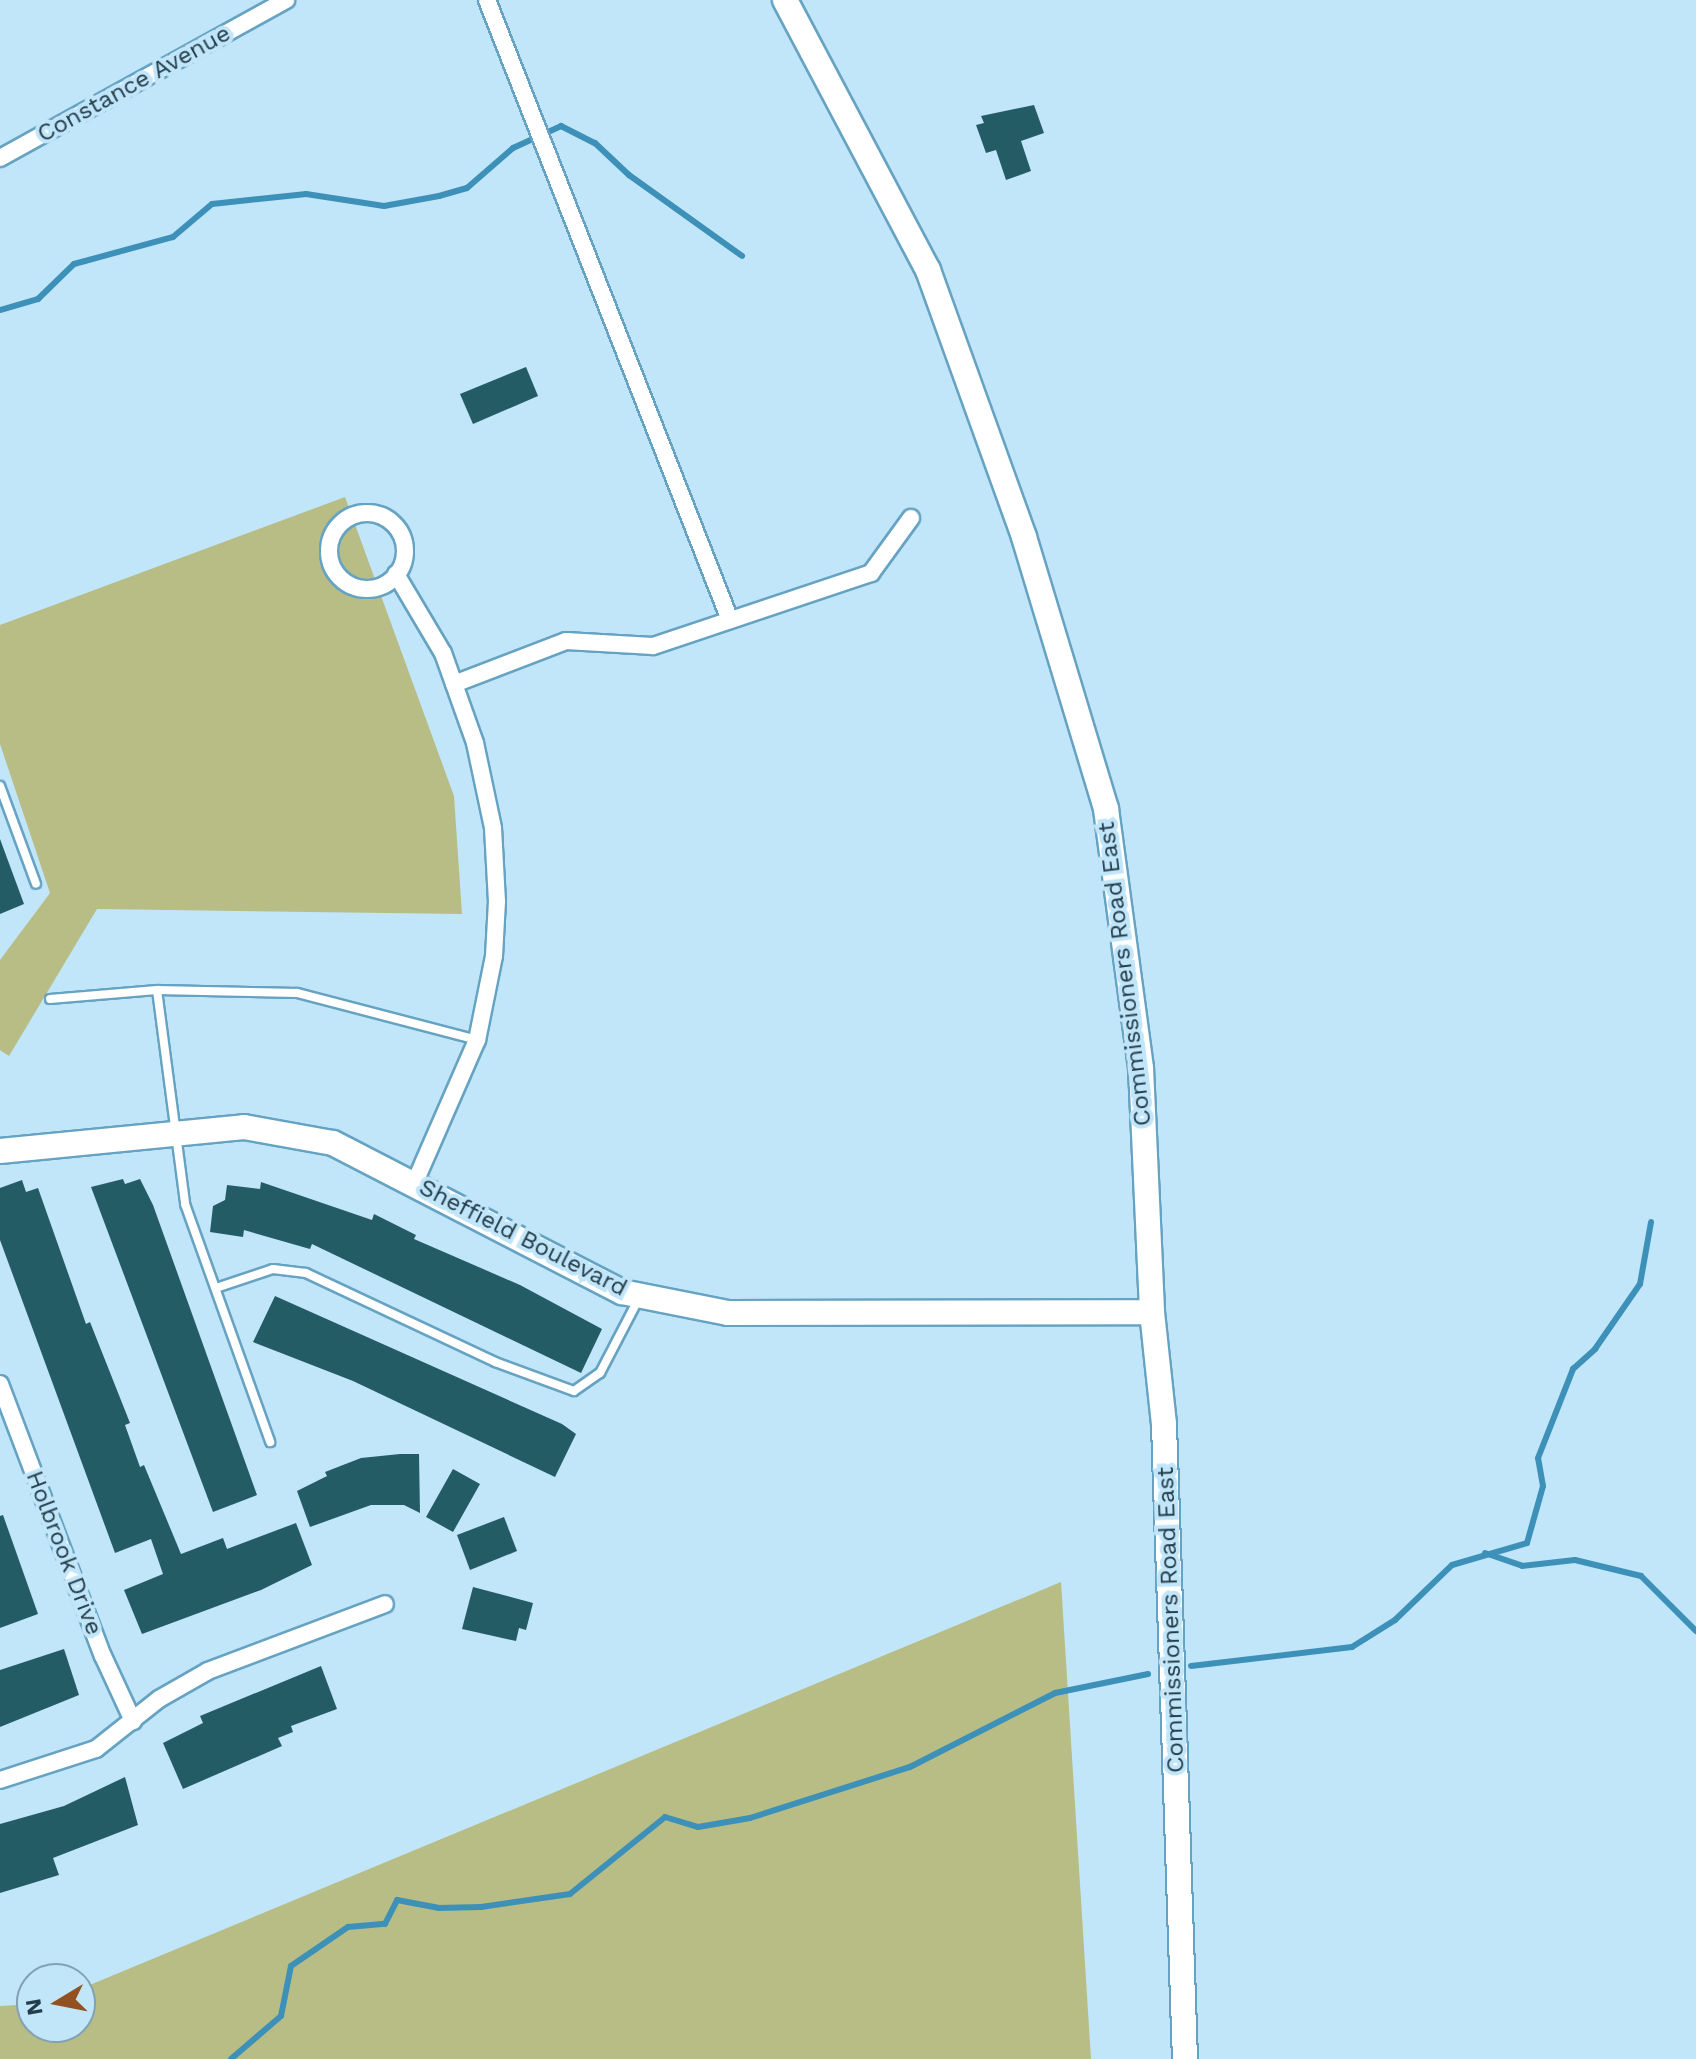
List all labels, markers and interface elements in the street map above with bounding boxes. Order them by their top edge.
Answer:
street label: Constance Avenue [32,19,236,149]
street label: Commissioners Road East [1092,820,1158,1128]
street label: Sheffield Boulevard [414,1173,632,1303]
street label: Commissioners Road East [1151,1466,1191,1774]
street label: Holbrook Drive [19,1467,109,1639]
north arrow [16,1963,96,2043]
text: N [20,1997,48,2017]

